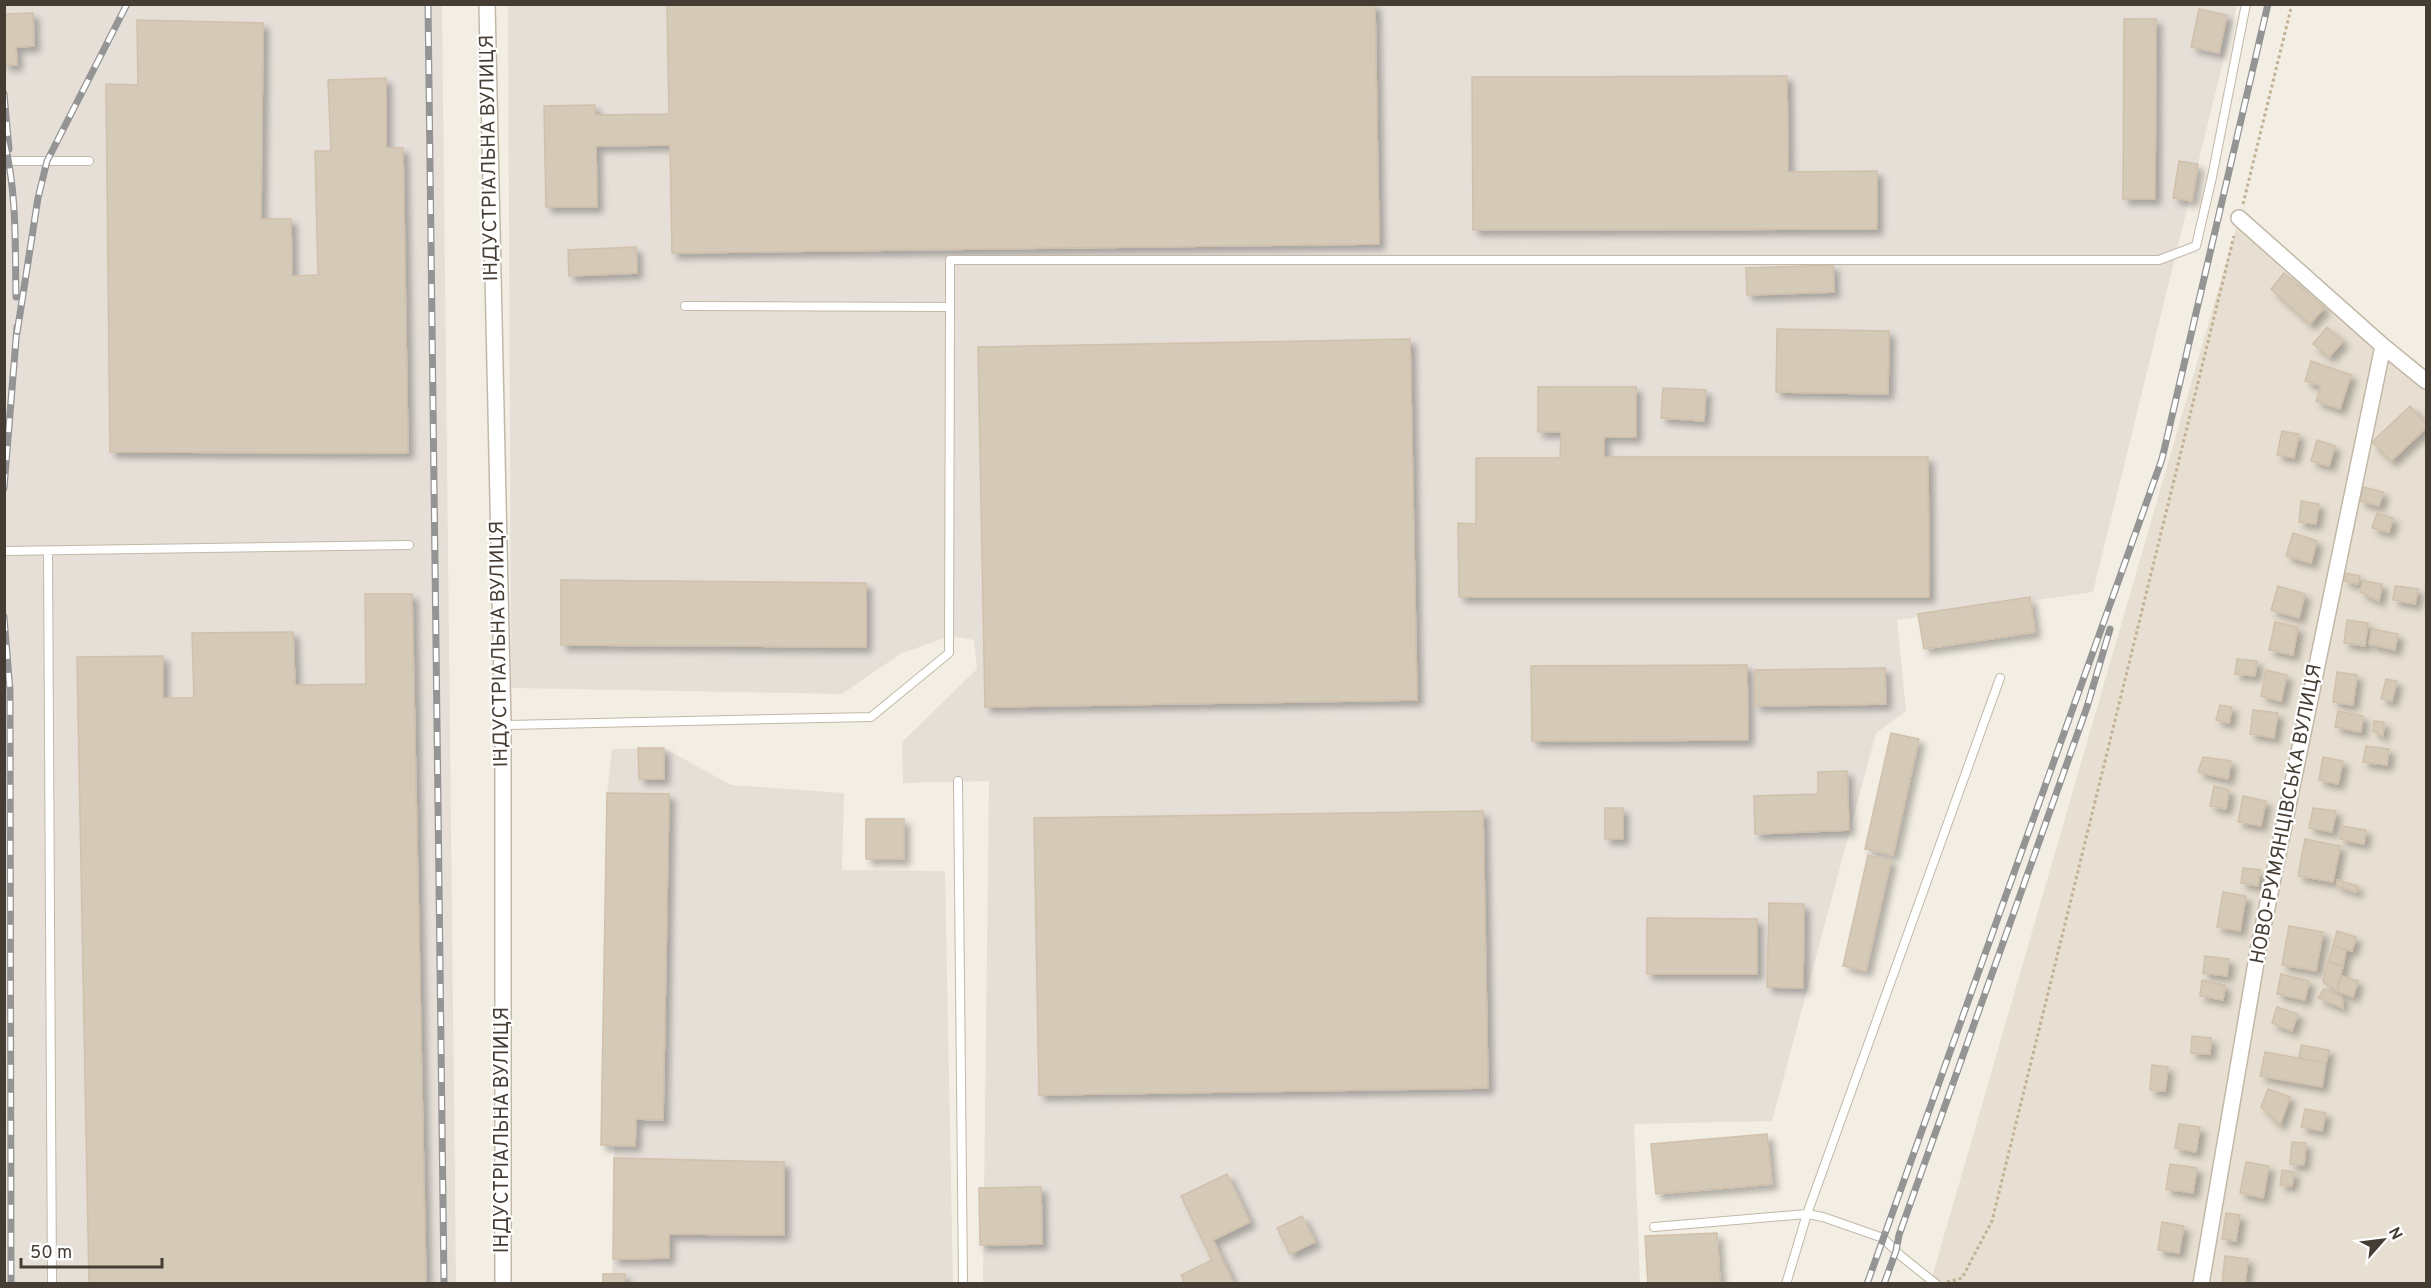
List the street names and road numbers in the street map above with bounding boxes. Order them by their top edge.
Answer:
street label: ІНДУСТРІАЛЬНА ВУЛИЦЯ [475,34,505,282]
street label: ІНДУСТРІАЛЬНА ВУЛИЦЯ [485,520,515,768]
street label: НОВО-РУМЯНЦІВСЬКА ВУЛИЦЯ [2245,662,2329,966]
street label: ІНДУСТРІАЛЬНА ВУЛИЦЯ [490,1007,516,1253]

